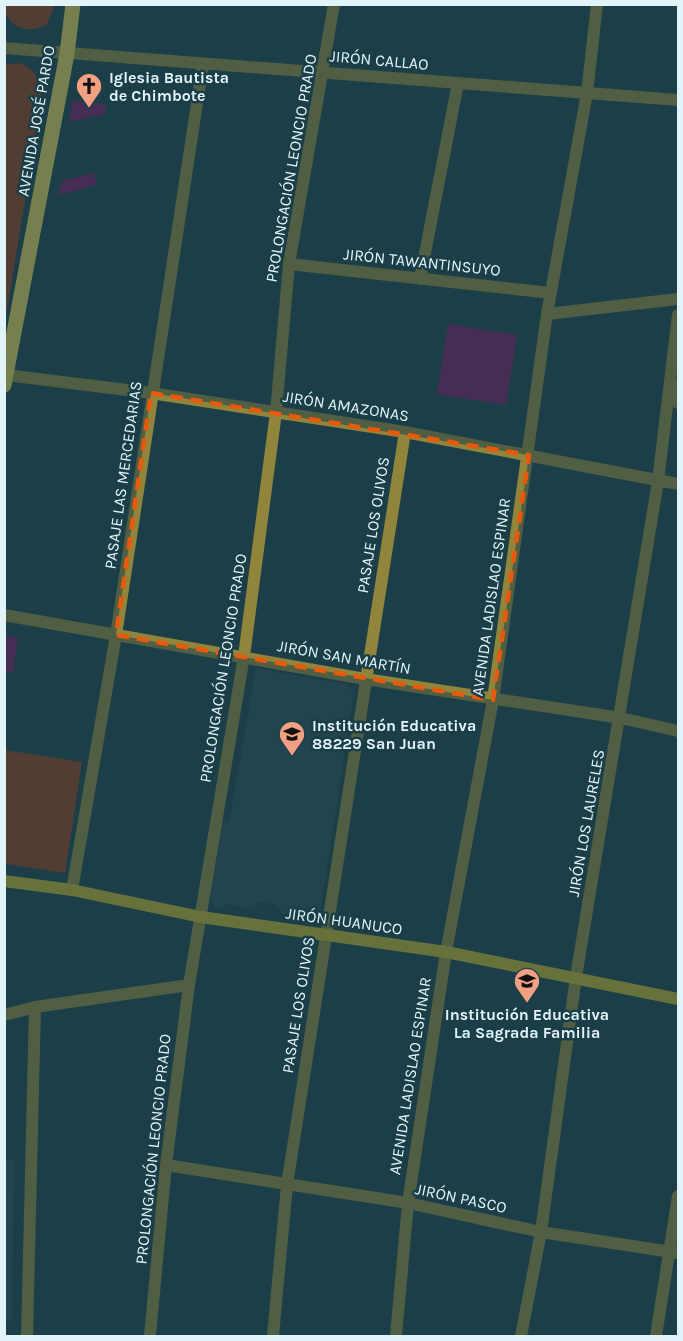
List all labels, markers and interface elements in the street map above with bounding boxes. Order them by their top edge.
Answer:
street label: AVENIDA JOSÉ PARDO [13,44,59,198]
street label: JIRÓN CALLAO [329,46,429,74]
street label: PROLONGACIÓN LEONCIO PRADO [262,52,320,284]
place label: Iglesia Bautista de Chimbote [109,68,229,105]
church icon: Iglesia Bautista de Chimbote [74,71,104,109]
street label: JIRÓN TAWANTINSUYO [342,244,502,280]
street label: PASAJE LAS MERCEDARIAS [100,380,146,570]
street label: JIRÓN AMAZONAS [282,387,410,425]
street label: PASAJE LOS OLIVOS [353,455,393,595]
street label: AVENIDA LADISLAO ESPINAR [468,497,514,697]
street label: PROLONGACIÓN LEONCIO PRADO [196,552,250,784]
street label: JIRÓN SAN MARTÍN [276,636,412,678]
place label: Institución Educativa 88229 San Juan [312,716,476,753]
school or university icon: Institución Educativa 88229 San Juan [277,719,307,757]
street label: JIRÓN LOS LAURELES [564,748,608,898]
street label: JIRÓN HUANUCO [284,903,404,939]
street label: PASAJE LOS OLIVOS [278,935,318,1075]
school or university icon: Institución Educativa La Sagrada Familia [512,966,542,1004]
street label: AVENIDA LADISLAO ESPINAR [385,976,435,1176]
place label: Institución Educativa La Sagrada Familia [445,1005,609,1042]
street label: PROLONGACIÓN LEONCIO PRADO [131,1033,175,1265]
street label: JIRÓN PASCO [414,1179,508,1217]

